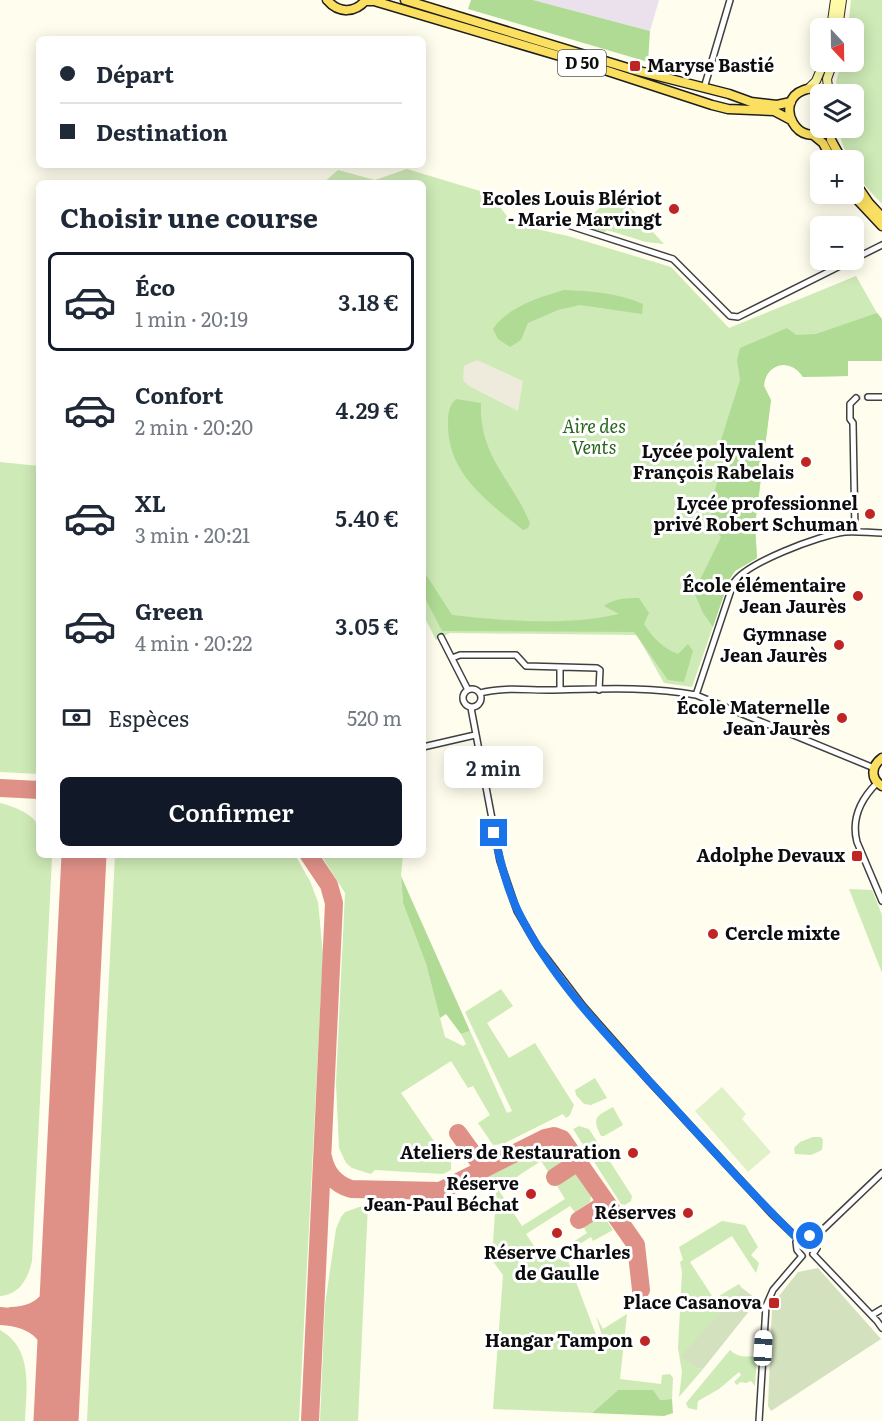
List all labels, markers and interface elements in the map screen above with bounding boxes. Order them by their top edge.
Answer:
north arrow [810,18,864,72]
map controls [810,18,864,270]
road number: D 50 [558,50,606,76]
place label: Maryse Bastié [647,51,774,78]
text: Départ [96,57,174,90]
marker: Maryse Bastié [628,59,642,73]
button: layers [810,84,864,138]
text: Destination [96,115,228,148]
button: + [810,150,864,204]
place label: Ecoles Louis Blériot - Marie Marvingt [482,184,662,232]
text: Choisir une course [60,196,318,236]
marker: Ecoles Louis Blériot - Marie Marvingt [667,202,681,216]
button: − [810,216,864,270]
text: Éco [135,270,175,303]
icon: car [63,275,117,329]
text: 3.18 € [338,285,399,318]
text: 1 min · 20:19 [135,303,248,333]
text: Confort [135,378,223,411]
icon: car [63,383,117,437]
text: 4.29 € [336,393,399,426]
text: 2 min · 20:20 [135,411,253,441]
park label: Aire des Vents [562,412,626,460]
place label: Lycée polyvalent François Rabelais [633,437,794,485]
marker: Lycée polyvalent François Rabelais [799,455,813,469]
text: XL [135,486,166,519]
place label: Lycée professionnel privé Robert Schuman [653,489,858,537]
icon: car [63,491,117,545]
text: 5.40 € [335,501,399,534]
marker: Lycée professionnel privé Robert Schuman [863,507,877,521]
text: 3 min · 20:21 [135,519,250,549]
place label: École élémentaire Jean Jaurès [682,571,846,619]
marker: École élémentaire Jean Jaurès [851,589,865,603]
text: Green [135,594,204,627]
icon: car [63,599,117,653]
text: 3.05 € [335,609,399,642]
place label: Gymnase Jean Jaurès [720,620,827,668]
text: 4 min · 20:22 [135,627,252,657]
marker: Gymnase Jean Jaurès [832,638,846,652]
place label: École Maternelle Jean Jaurès [676,693,830,741]
icon: cash [60,701,93,734]
text: Espèces [108,701,189,734]
text: 520 m [347,702,402,732]
marker: École Maternelle Jean Jaurès [835,711,849,725]
callout: 2 min [444,746,544,788]
text: 2 min [466,752,521,782]
button: Confirmer [60,777,402,846]
route end [480,819,507,846]
place label: Adolphe Devaux [696,841,845,868]
marker: Adolphe Devaux [850,849,864,863]
place label: Cercle mixte [725,919,840,946]
marker: Cercle mixte [706,927,720,941]
place label: Ateliers de Restauration [400,1138,621,1165]
marker: Ateliers de Restauration [626,1146,640,1160]
place label: Réserve Jean-Paul Béchat [364,1169,519,1217]
marker: Réserve Jean-Paul Béchat [524,1187,538,1201]
place label: Réserves [594,1198,676,1225]
marker: Réserves [681,1206,695,1220]
route start [796,1222,823,1249]
marker: Réserve Charles de Gaulle [550,1226,564,1240]
place label: Réserve Charles de Gaulle [484,1238,630,1286]
place label: Place Casanova [623,1288,763,1315]
marker: Place Casanova [767,1296,781,1310]
place label: Hangar Tampon [485,1326,633,1353]
car [753,1330,773,1366]
marker: Hangar Tampon [638,1334,652,1348]

